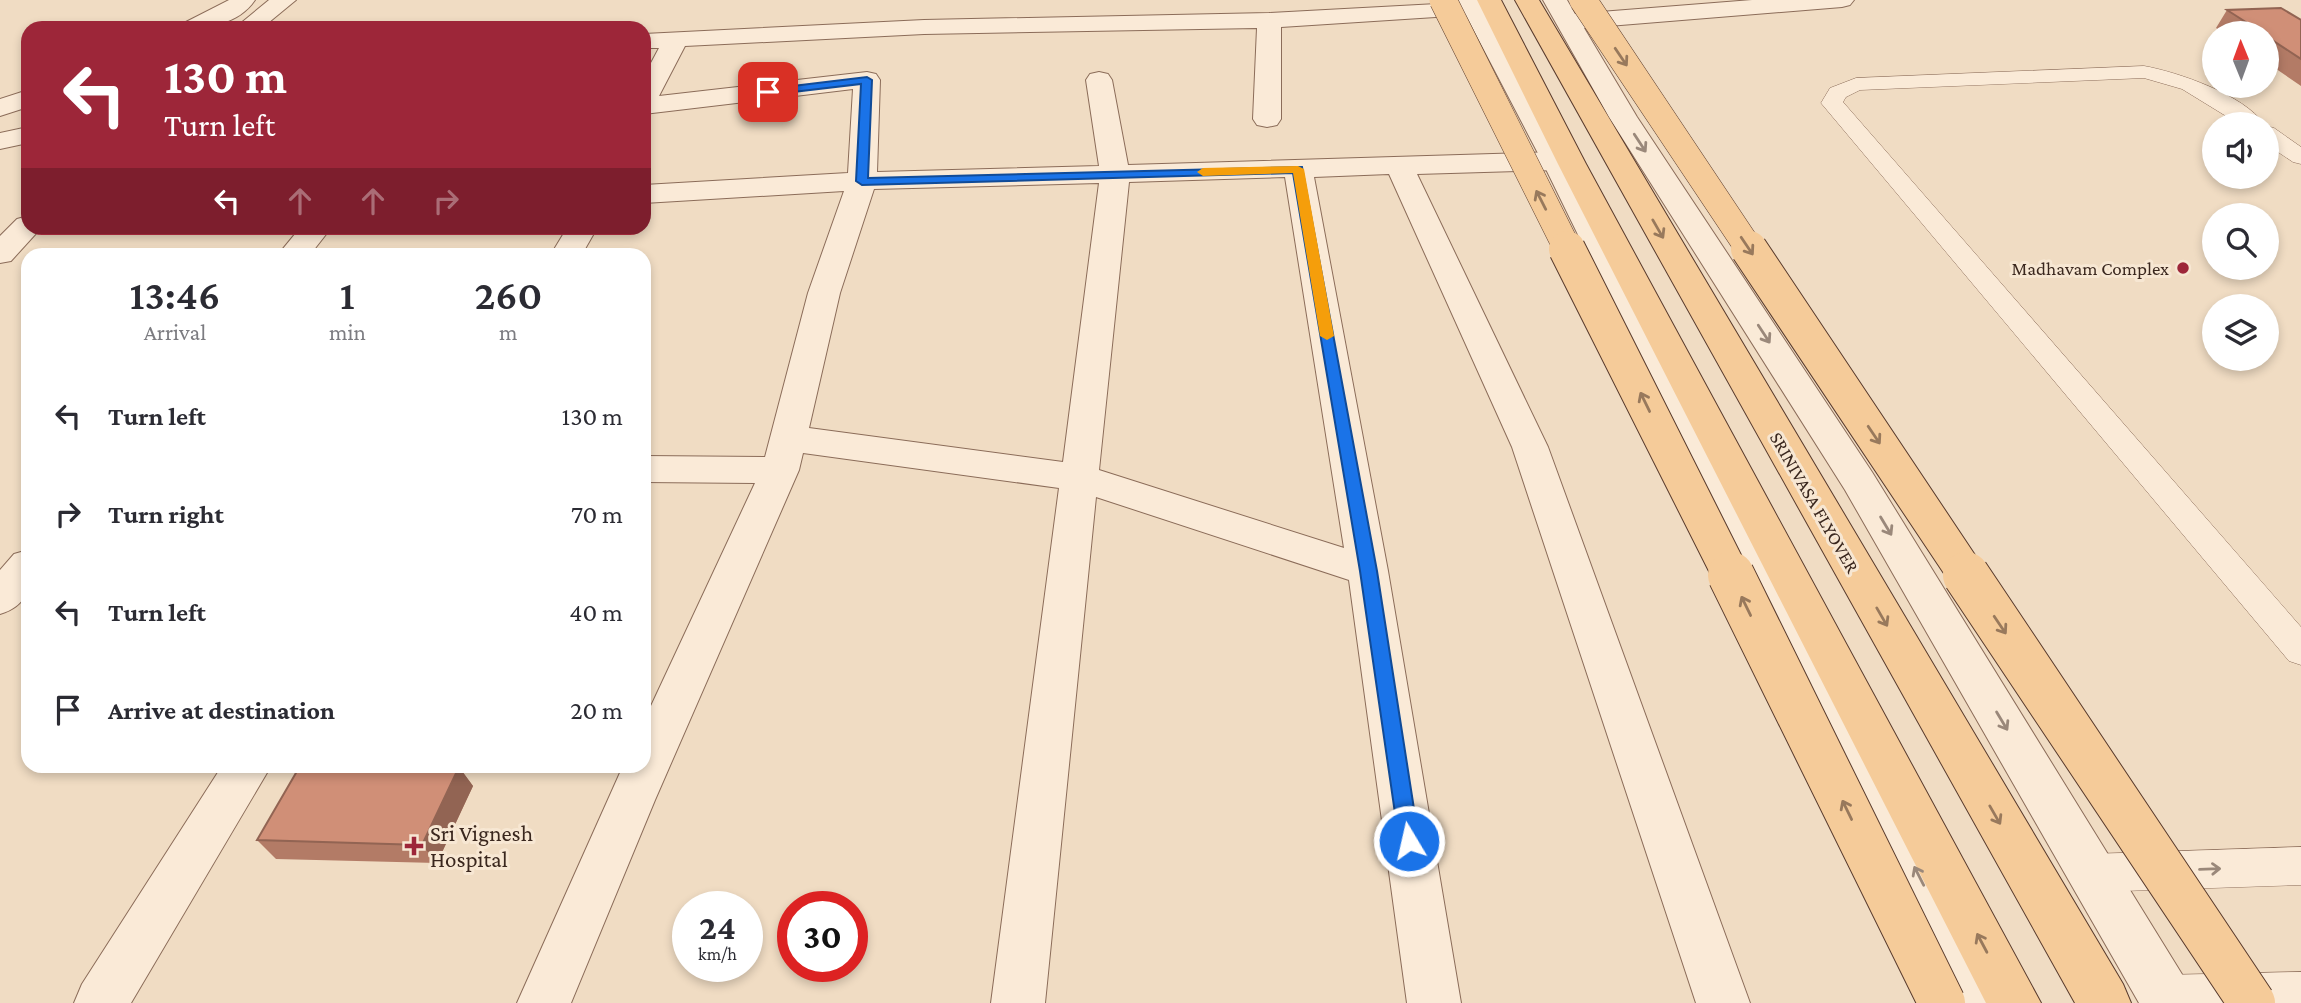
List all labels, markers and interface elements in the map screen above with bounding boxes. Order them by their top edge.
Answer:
north arrow [2202,21,2278,98]
map controls [2202,21,2279,371]
one-way arrow [1614,47,1628,66]
icon: left [49,49,140,140]
text: 130 m [164,49,287,104]
pin [738,62,798,122]
icon: arrive [749,73,787,111]
text: Turn left [164,107,275,143]
button: sound [2202,112,2279,189]
one-way arrow [1633,133,1647,152]
icon: left [208,182,246,220]
icon: ahead [281,182,319,220]
icon: ahead [354,182,392,220]
icon: right [427,182,465,220]
one-way arrow [1534,190,1548,211]
button: search [2202,203,2279,280]
one-way arrow [1651,219,1665,239]
one-way arrow [1740,236,1755,255]
place label: Madhavam Complex [2011,258,2169,279]
marker: Madhavam Complex [2175,260,2191,276]
text: 13:46 [130,271,220,318]
text: 1 [340,271,355,318]
text: 260 [474,271,542,318]
button: layers [2202,294,2279,371]
text: Arrival [144,319,206,345]
text: min [329,319,366,345]
text: m [499,319,518,345]
one-way arrow [1756,324,1771,343]
one-way arrow [1638,392,1652,413]
icon: left [49,397,87,435]
text: Turn left [108,402,206,431]
text: 130 m [562,402,623,431]
one-way arrow [1867,425,1881,445]
street label: SRINIVASA FLYOVER [1766,428,1864,577]
icon: right [49,495,87,533]
text: Turn right [108,500,224,529]
text: 70 m [571,500,623,529]
one-way arrow [1879,515,1893,535]
icon: left [49,593,87,631]
one-way arrow [1739,596,1753,617]
text: Turn left [108,598,206,627]
text: 40 m [569,598,623,627]
one-way arrow [1875,607,1889,627]
one-way arrow [1993,614,2007,634]
icon: arrive [49,691,87,729]
text: Arrive at destination [108,696,335,725]
text: 20 m [570,696,623,725]
one-way arrow [1995,711,2009,731]
one-way arrow [1839,800,1853,821]
position arrow [1372,804,1446,878]
one-way arrow [1989,804,2003,824]
place label: Sri Vignesh Hospital [430,820,533,872]
marker: Sri Vignesh Hospital [404,836,424,856]
one-way arrow [2198,862,2221,876]
one-way arrow [1911,866,1925,887]
speed limit sign: 30 [777,891,868,982]
text: 24 [699,908,736,947]
one-way arrow [1975,933,1989,953]
text: km/h [698,944,737,964]

